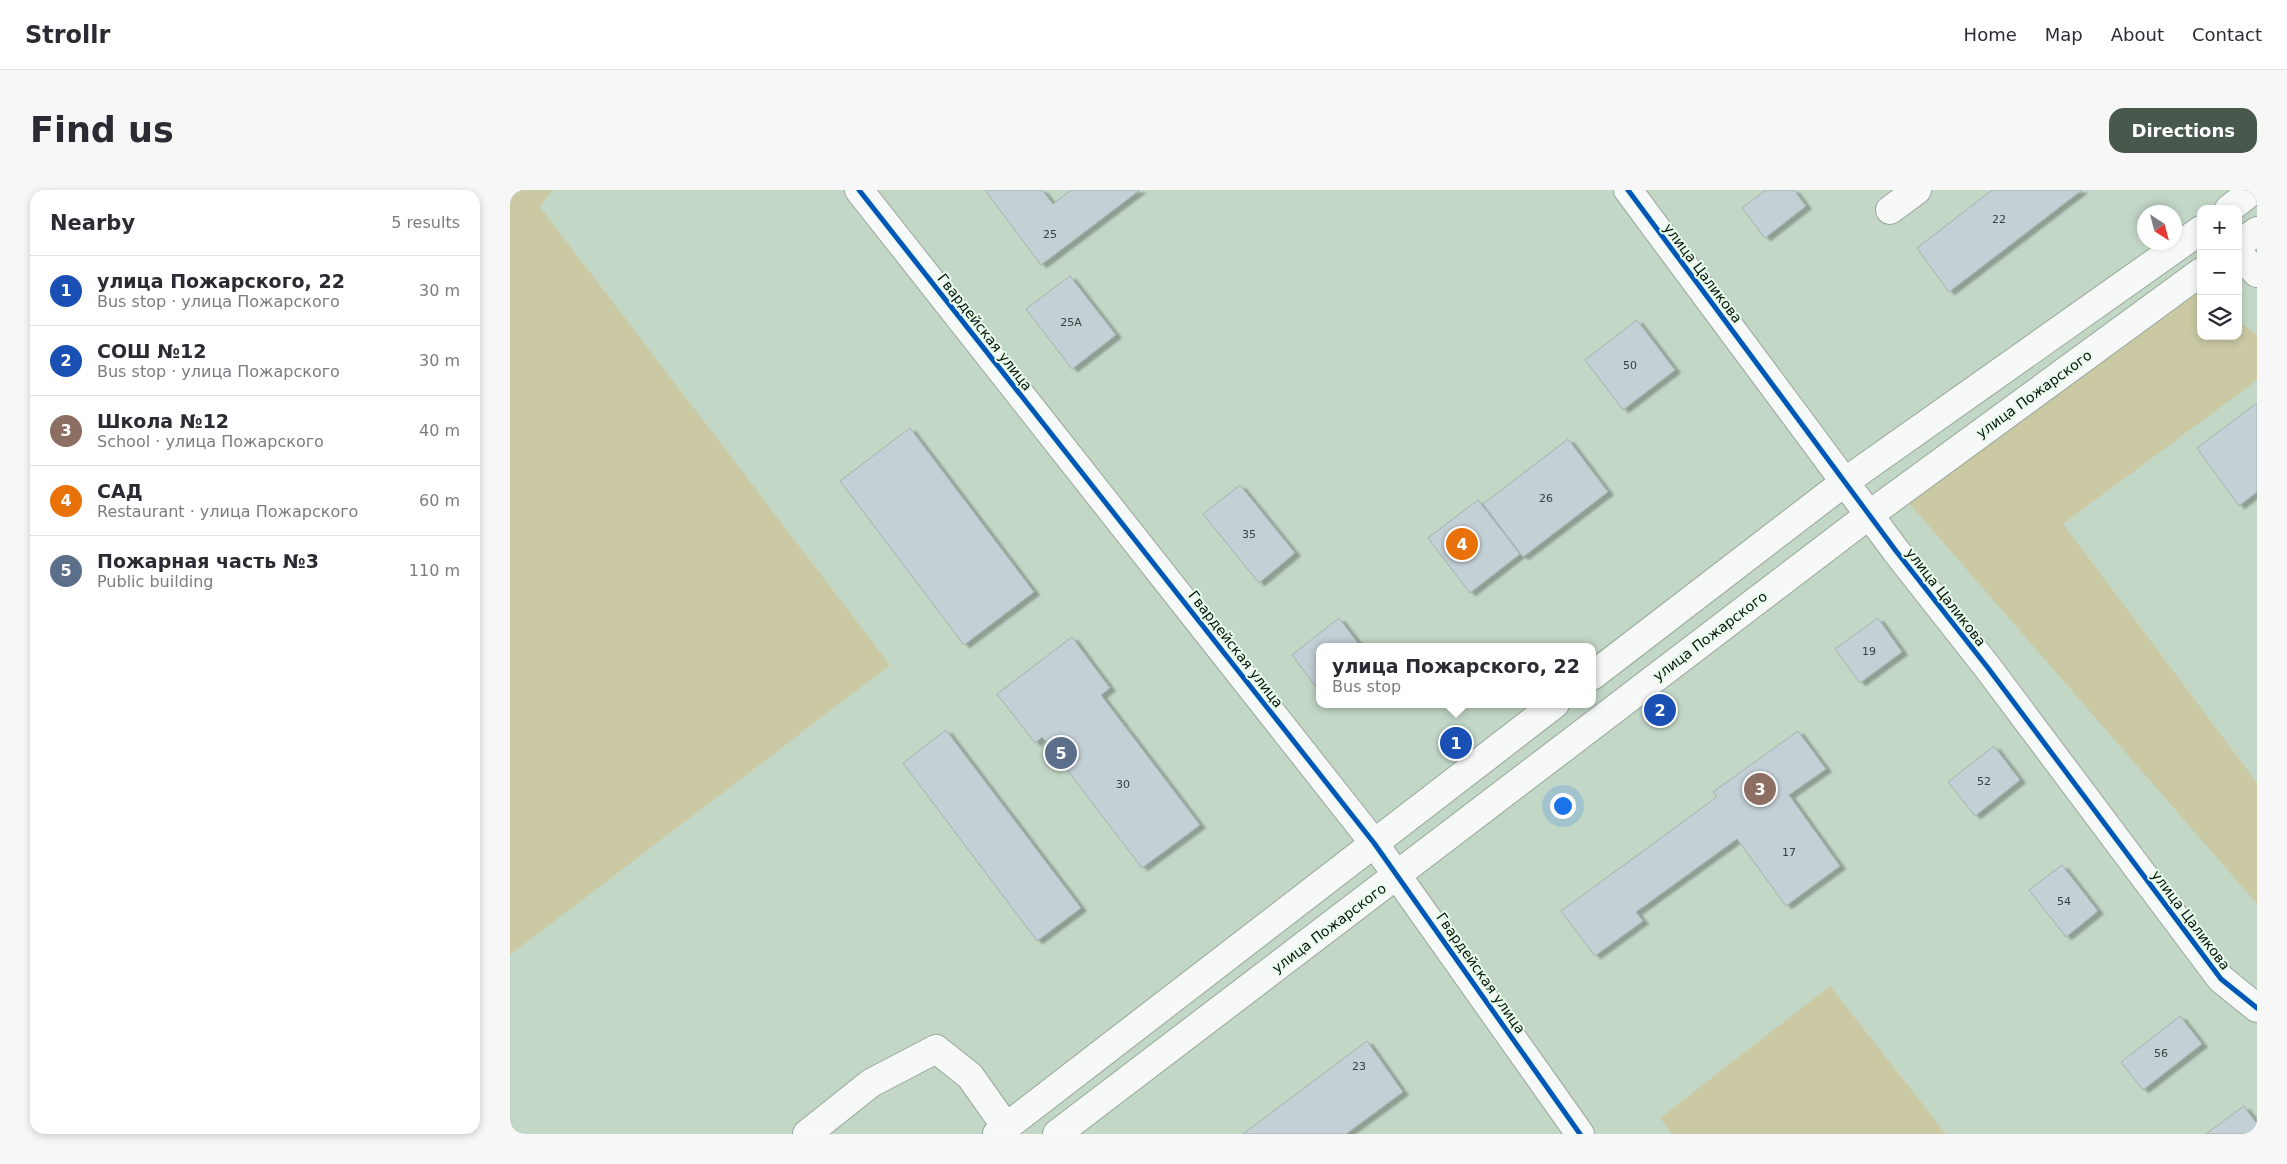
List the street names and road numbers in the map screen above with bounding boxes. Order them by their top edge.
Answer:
street label: улица Цаликова [1660,220,1746,326]
street label: Гвардейская улица [934,270,1036,394]
street label: улица Пожарского [1973,347,2095,441]
street label: улица Цаликова [1903,545,1989,649]
street label: Гвардейская улица [1185,587,1287,711]
street label: улица Пожарского [1650,588,1770,684]
street label: улица Цаликова [2148,867,2234,973]
street label: улица Пожарского [1269,880,1389,976]
street label: Гвардейская улица [1433,910,1529,1036]

